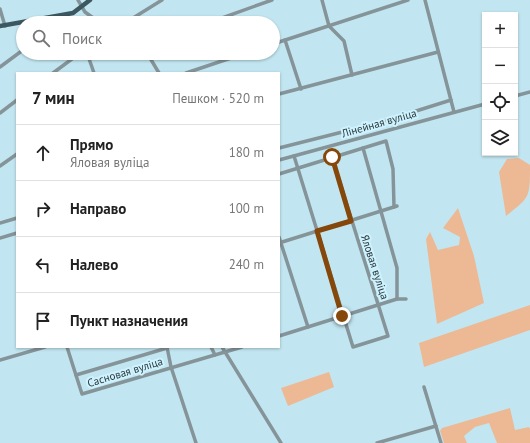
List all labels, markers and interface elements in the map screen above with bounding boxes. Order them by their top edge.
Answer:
map controls [482,12,518,156]
button: + [482,12,518,48]
search box [16,16,280,60]
icon: search [30,27,52,49]
text: Поиск [62,29,102,48]
button: − [482,48,518,84]
button: locate [482,84,518,120]
text: 7 мин [32,87,75,109]
text: Пешком · 520 m [172,90,264,107]
street label: Лінейная вуліца [339,106,418,141]
button: layers [482,120,518,156]
text: Прямо [70,135,113,154]
icon: ahead [32,142,54,164]
text: 180 m [229,144,264,161]
route start [323,148,341,166]
text: Яловая вуліца [70,154,149,171]
icon: right [32,198,54,220]
text: Направо [70,199,126,218]
text: 100 m [229,200,264,217]
street label: Яловая вуліца [358,233,392,301]
icon: left [32,254,54,276]
text: Налево [70,255,118,274]
text: 240 m [229,256,264,273]
route end [333,307,351,325]
icon: arrive [32,310,54,332]
text: Пункт назначения [70,311,188,330]
street label: Сасновая вуліца [86,354,164,390]

